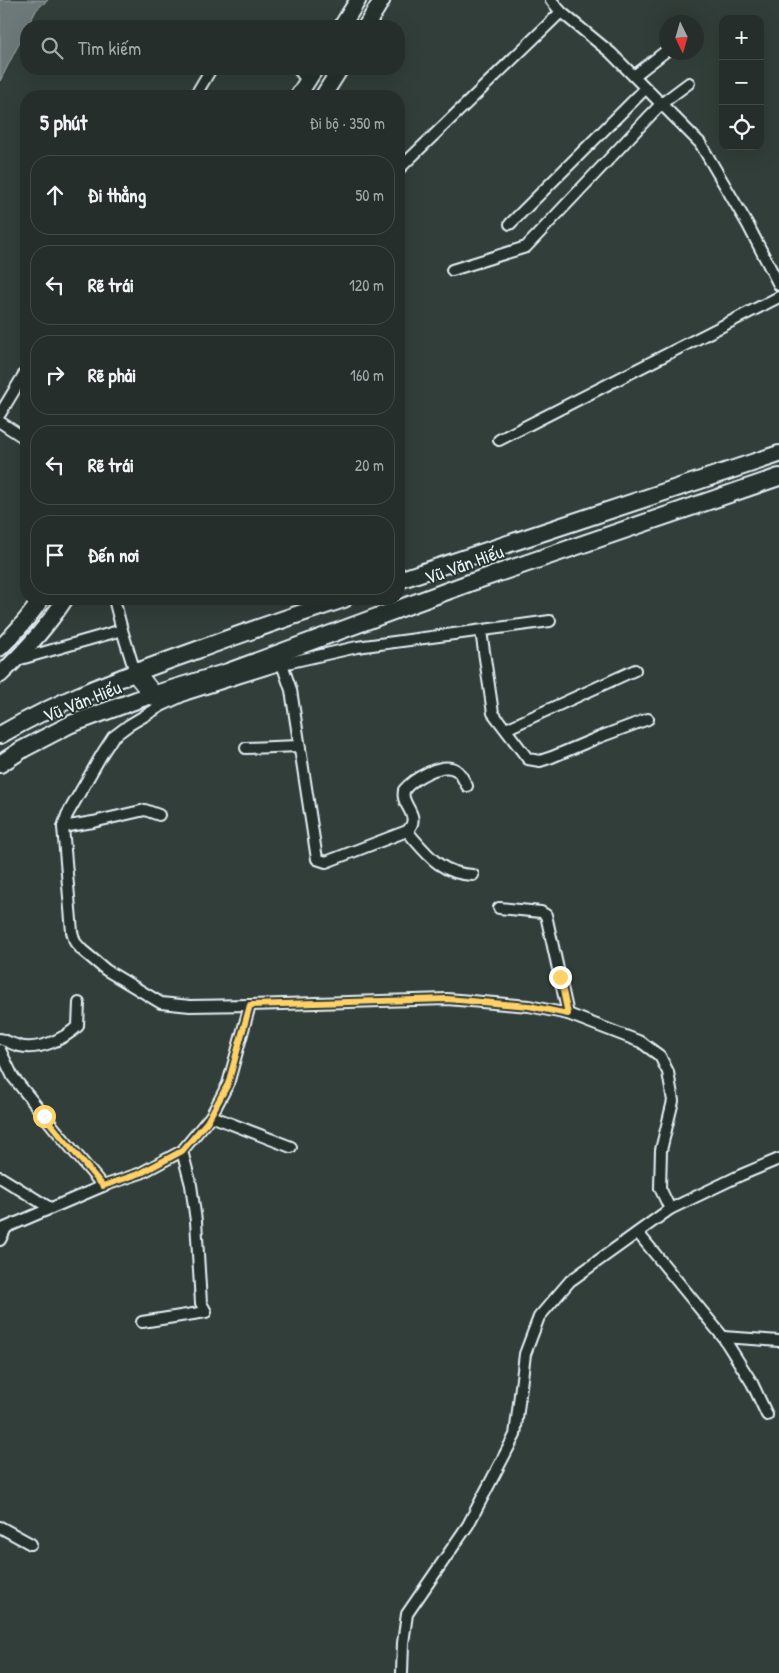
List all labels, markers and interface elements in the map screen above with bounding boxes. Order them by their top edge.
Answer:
north arrow [659,15,704,60]
map controls [719,15,764,150]
button: + [719,15,764,60]
search box [20,20,405,75]
icon: search [38,34,66,62]
text: Tìm kiếm [78,35,141,61]
button: − [719,60,764,105]
button: locate [719,105,764,150]
text: 5 phút [40,108,87,137]
text: Đi bộ · 350 m [310,112,385,134]
icon: ahead [41,181,69,209]
text: Đi thẳng [88,182,146,208]
text: 50 m [356,184,384,206]
icon: left [41,271,69,299]
text: Rẽ trái [88,272,134,298]
text: 120 m [349,274,384,296]
icon: right [41,361,69,389]
text: Rẽ phải [88,362,136,388]
text: 160 m [350,364,384,386]
icon: left [41,451,69,479]
text: Rẽ trái [88,452,134,478]
text: 20 m [355,454,384,476]
street label: Vũ Văn Hiếu [421,538,507,590]
icon: arrive [41,541,69,569]
text: Đến nơi [88,542,139,568]
street label: Vũ Văn Hiếu [39,673,125,728]
route end [549,966,572,989]
route start [33,1105,56,1128]

